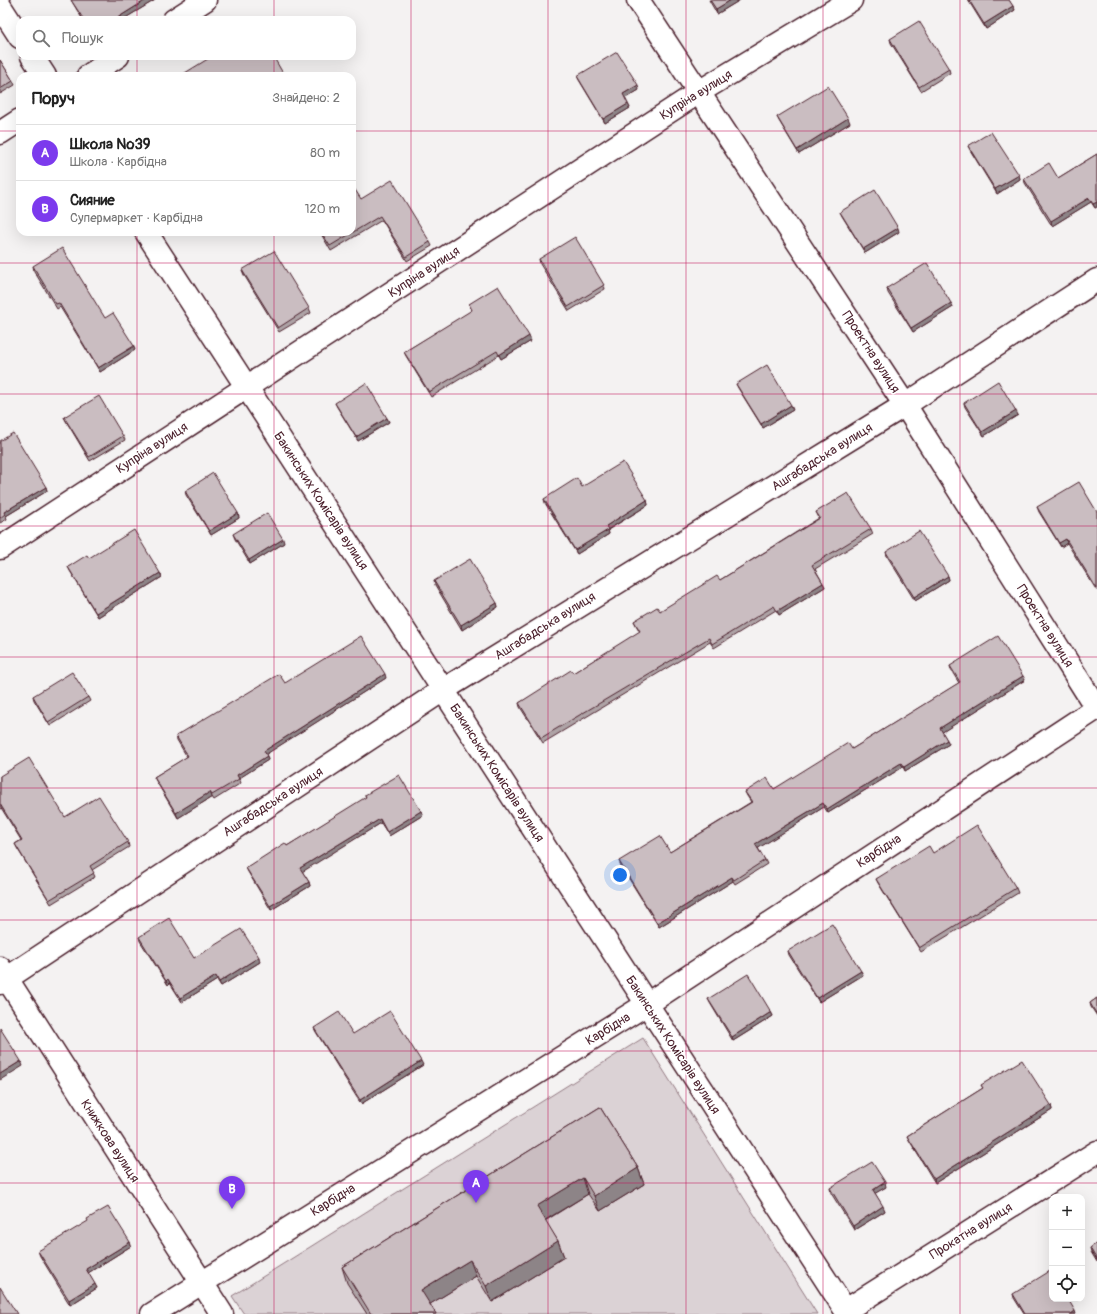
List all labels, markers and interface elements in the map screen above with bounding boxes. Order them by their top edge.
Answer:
search box [16,16,356,60]
icon: search [30,27,52,49]
text: Пошук [62,29,104,48]
street label: Купріна вулиця [657,66,735,124]
text: Поруч [32,88,75,109]
text: Знайдено: 2 [272,90,340,106]
text: Школа №39 [70,135,150,154]
text: A [41,145,49,161]
text: 80 m [310,145,340,161]
text: Школа · Карбідна [70,154,167,170]
text: Сияние [70,191,115,210]
text: B [41,201,49,217]
text: 120 m [304,201,340,217]
text: Супермаркет · Карбідна [70,210,203,226]
street label: Купріна вулиця [385,243,463,301]
street label: Проектна вулиця [838,308,904,396]
street label: Купріна вулиця [113,419,191,477]
street label: Ашгабадська вулиця [769,419,875,495]
street label: Бакинських Комісарів вулиця [270,429,372,573]
street label: Проектна вулиця [1013,582,1077,670]
street label: Ашгабадська вулиця [492,588,598,664]
street label: Бакинських Комісарів вулиця [446,701,548,845]
street label: Ашгабадська вулиця [220,764,326,840]
street label: Карбідна [854,831,904,871]
your location [610,865,630,885]
street label: Бакинських Комісарів вулиця [622,973,724,1117]
street label: Карбідна [583,1009,633,1049]
street label: Книжкова вулиця [77,1096,143,1186]
pin: A [463,1170,489,1203]
pin: B [219,1176,245,1209]
street label: Карбідна [308,1180,358,1220]
map controls [1049,1194,1085,1302]
button: + [1049,1194,1085,1230]
street label: Прокатна вулиця [927,1199,1015,1263]
button: − [1049,1230,1085,1266]
button: locate [1049,1266,1085,1302]

